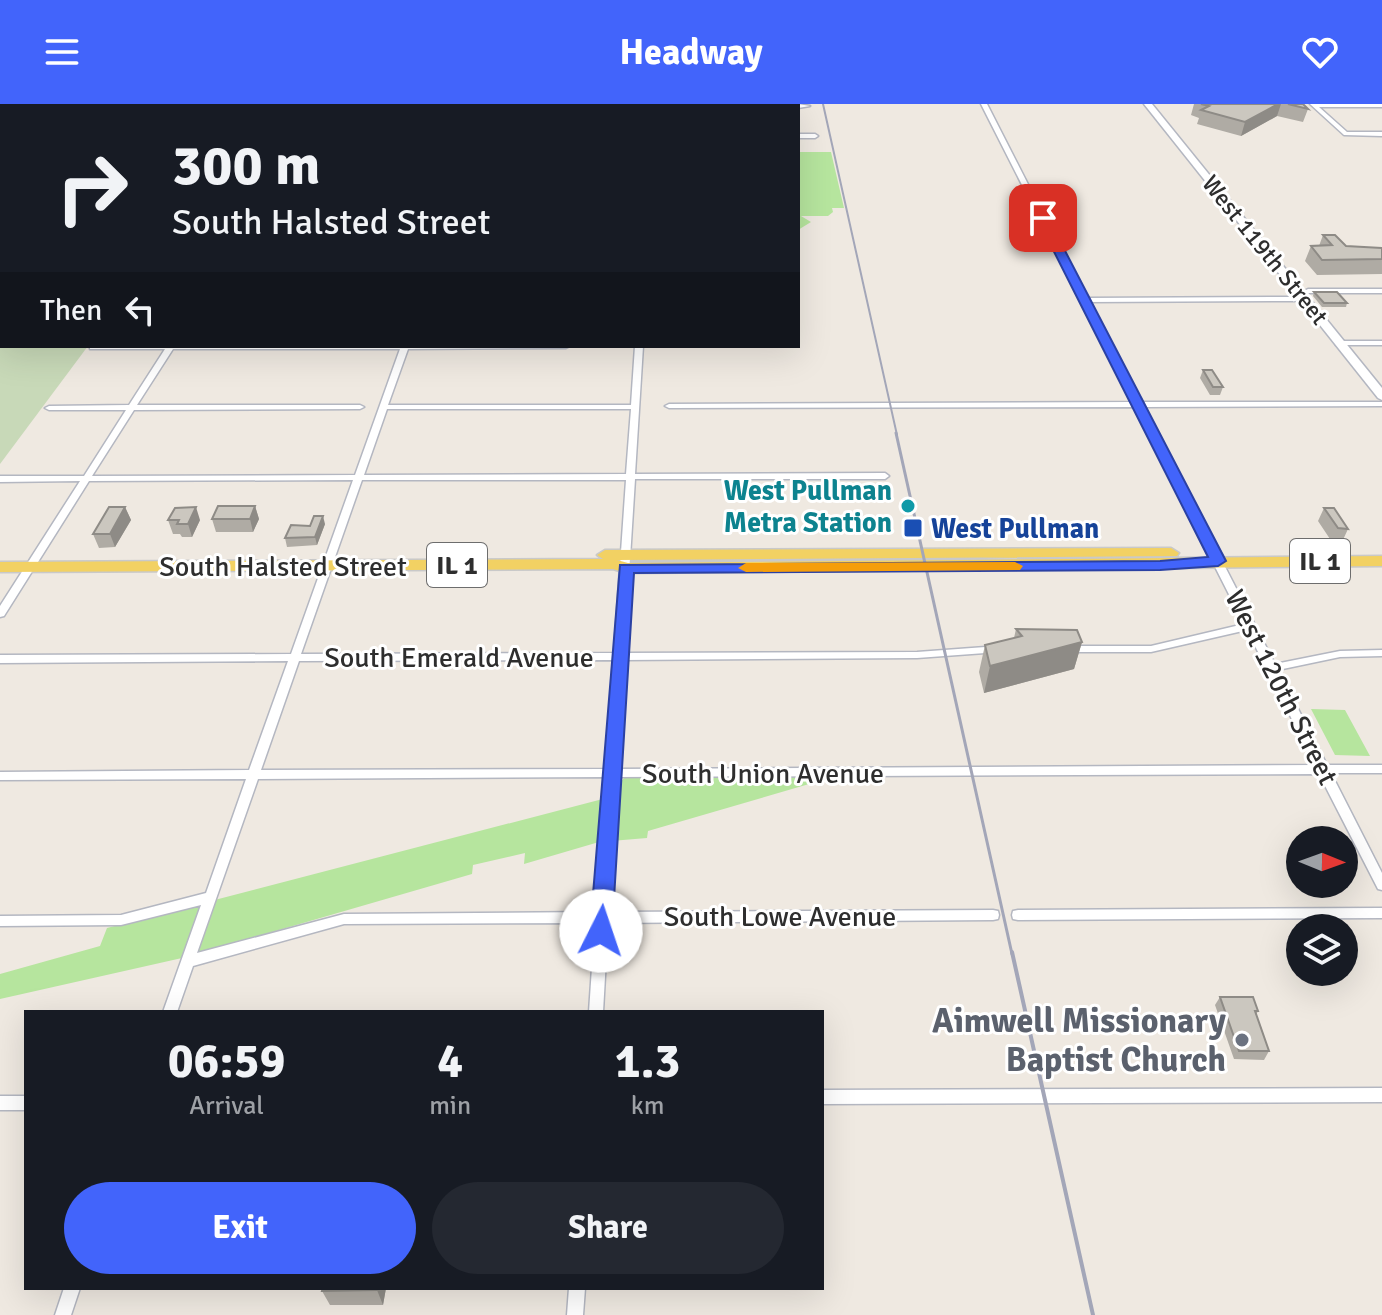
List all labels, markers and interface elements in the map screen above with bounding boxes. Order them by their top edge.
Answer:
icon: menu [40,30,84,74]
text: Headway [619,30,763,75]
icon: heart [1298,30,1342,74]
text: 300 m [172,131,320,200]
icon: right [40,136,144,240]
street label: West 119th Street [1196,169,1334,331]
pin [1009,184,1077,252]
icon: arrive [1021,196,1065,240]
text: South Halsted Street [172,200,490,245]
icon: left [118,288,162,332]
text: Then [40,292,102,329]
place label: West Pullman Metra Station [724,474,892,540]
marker: West Pullman Metra Station [899,497,917,515]
place label: West Pullman [931,512,1099,546]
marker: West Pullman [902,517,924,539]
road number: IL 1 [1290,539,1350,583]
road number: IL 1 [427,543,487,587]
street label: South Halsted Street [159,550,407,584]
street label: West 120th Street [1217,584,1345,791]
street label: South Emerald Avenue [324,641,594,675]
street label: South Union Avenue [642,757,884,791]
north arrow [1286,826,1358,898]
map controls [1286,826,1358,986]
position arrow [559,889,643,973]
street label: South Lowe Avenue [664,900,896,934]
button: layers [1286,914,1358,986]
place label: Aimwell Missionary Baptist Church [932,1000,1226,1081]
marker: Aimwell Missionary Baptist Church [1233,1031,1251,1049]
text: 06:59 [168,1032,285,1091]
text: 4 [437,1032,463,1091]
text: 1.3 [615,1032,680,1091]
text: Arrival [189,1090,264,1122]
text: min [429,1090,471,1122]
text: km [631,1090,664,1122]
button: Exit [64,1182,416,1274]
button: Share [432,1182,784,1274]

